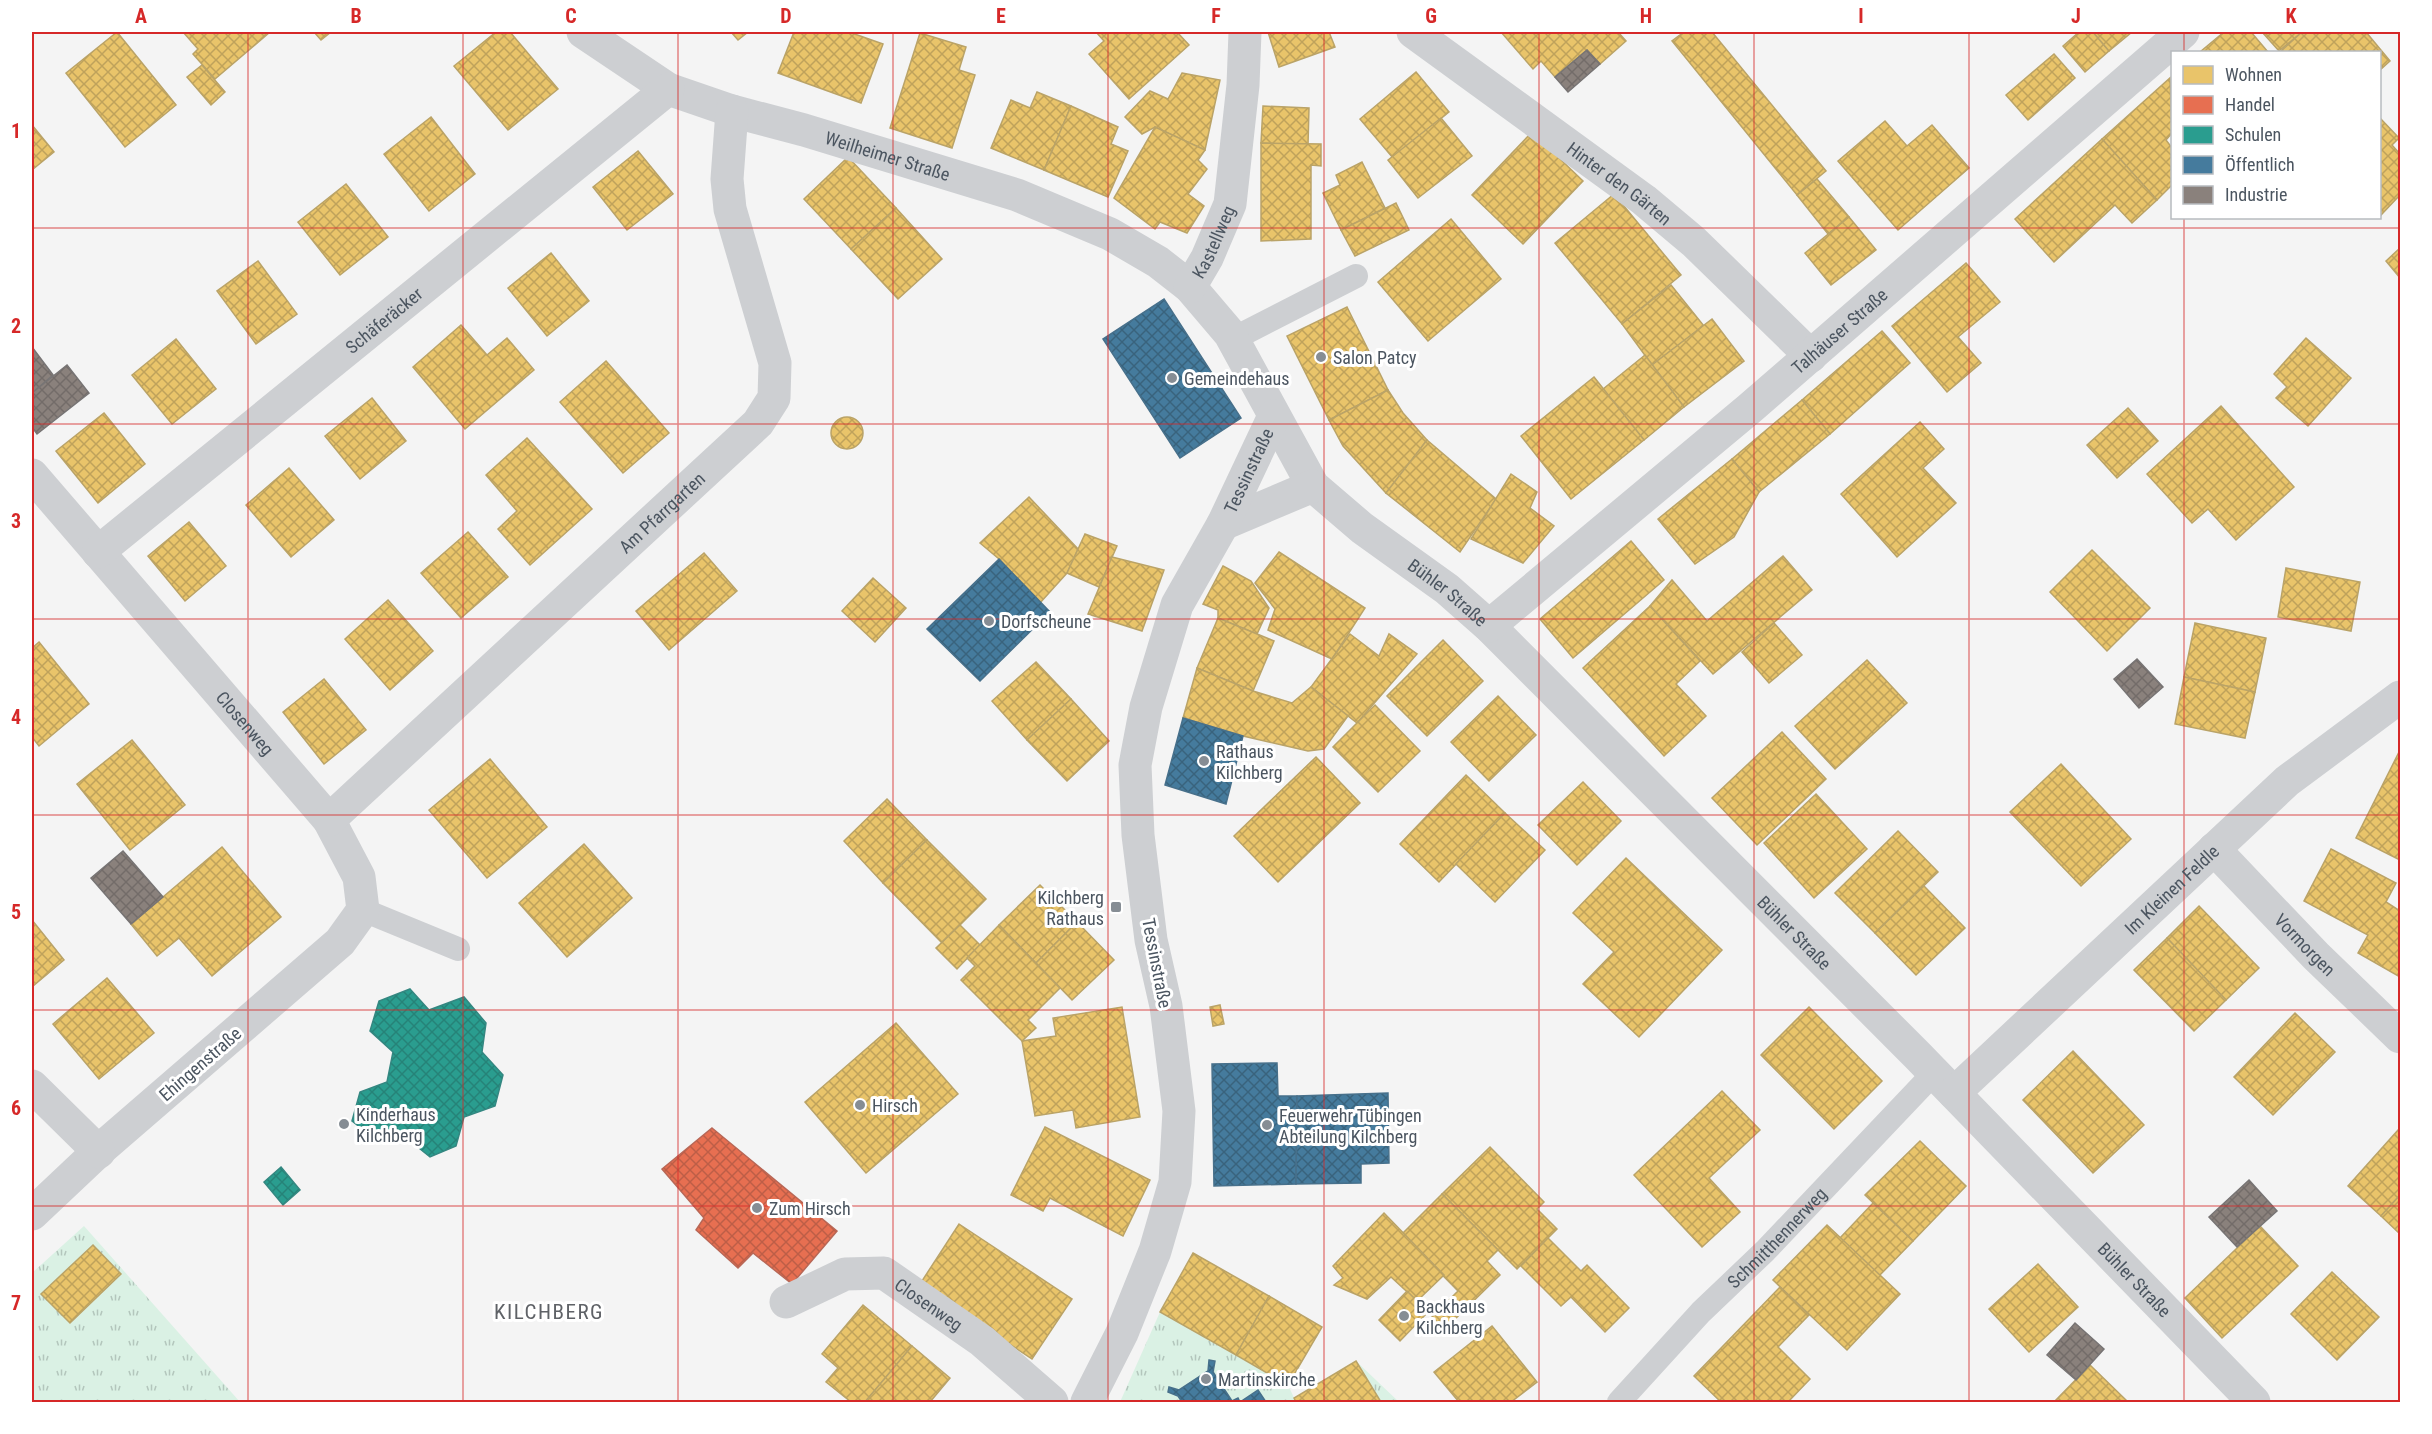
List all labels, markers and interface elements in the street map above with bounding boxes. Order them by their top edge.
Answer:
text: A [135,4,147,28]
text: B [350,4,362,28]
text: C [565,4,577,28]
text: D [780,4,792,28]
text: E [996,4,1006,28]
text: F [1211,4,1221,28]
text: G [1425,4,1437,28]
text: H [1640,4,1652,28]
text: I [1858,4,1864,28]
text: J [2071,4,2081,28]
text: K [2285,4,2297,28]
legend [2171,51,2381,219]
text: Wohnen [2225,64,2282,85]
text: Handel [2225,94,2275,115]
text: 1 [11,119,21,143]
text: Schulen [2225,124,2281,145]
street label: Weilheimer Straße [823,127,953,184]
street label: Hinter den Gärten [1563,137,1676,229]
text: Öffentlich [2225,154,2295,175]
text: Industrie [2225,184,2287,205]
street label: Kastellweg [1187,202,1239,282]
street label: Schäferäcker [341,282,427,357]
street label: Talhäuser Straße [1787,284,1891,378]
text: 2 [11,314,21,338]
place label: Salon Patcy [1333,347,1417,368]
marker: Salon Patcy [1314,350,1328,364]
place label: Gemeindehaus [1184,368,1290,389]
marker: Gemeindehaus [1165,371,1179,385]
street label: Tessinstraße [1219,425,1277,516]
street label: Am Pfarrgarten [614,468,709,557]
text: 3 [11,509,21,533]
street label: Bühler Straße [1404,554,1492,630]
place label: Dorfscheune [1001,611,1091,632]
marker: Dorfscheune [982,614,996,628]
street label: Closenweg [212,686,279,759]
text: 4 [11,705,21,729]
place label: Rathaus Kilchberg [1216,741,1283,783]
marker: Rathaus Kilchberg [1197,754,1211,768]
street label: Im Kleinen Feldle [2120,840,2223,938]
place label: Kilchberg Rathaus [1037,887,1104,929]
street label: Bühler Straße [1753,891,1836,974]
text: 5 [11,900,21,924]
marker: Kilchberg Rathaus [1109,900,1123,914]
street label: Vormorgen [2270,909,2340,980]
street label: Tessinstraße [1138,916,1176,1010]
street label: Ehingenstraße [155,1023,245,1105]
place label: Hirsch [872,1095,918,1116]
text: 6 [11,1096,21,1120]
marker: Hirsch [853,1098,867,1112]
place label: Kinderhaus Kilchberg [356,1104,436,1146]
place label: Feuerwehr Tübingen Abteilung Kilchberg [1279,1105,1422,1147]
marker: Kinderhaus Kilchberg [337,1117,351,1131]
marker: Feuerwehr Tübingen Abteilung Kilchberg [1260,1118,1274,1132]
street label: Schmitthennerweg [1723,1183,1830,1292]
place label: Zum Hirsch [769,1198,851,1219]
marker: Zum Hirsch [750,1201,764,1215]
street label: Bühler Straße [2094,1238,2176,1321]
street label: Closenweg [891,1273,967,1335]
text: 7 [11,1291,21,1315]
place label: Backhaus Kilchberg [1416,1296,1485,1338]
district label: KILCHBERG [494,1300,604,1324]
marker: Backhaus Kilchberg [1397,1309,1411,1323]
place label: Martinskirche [1218,1369,1316,1390]
marker: Martinskirche [1199,1372,1213,1386]

